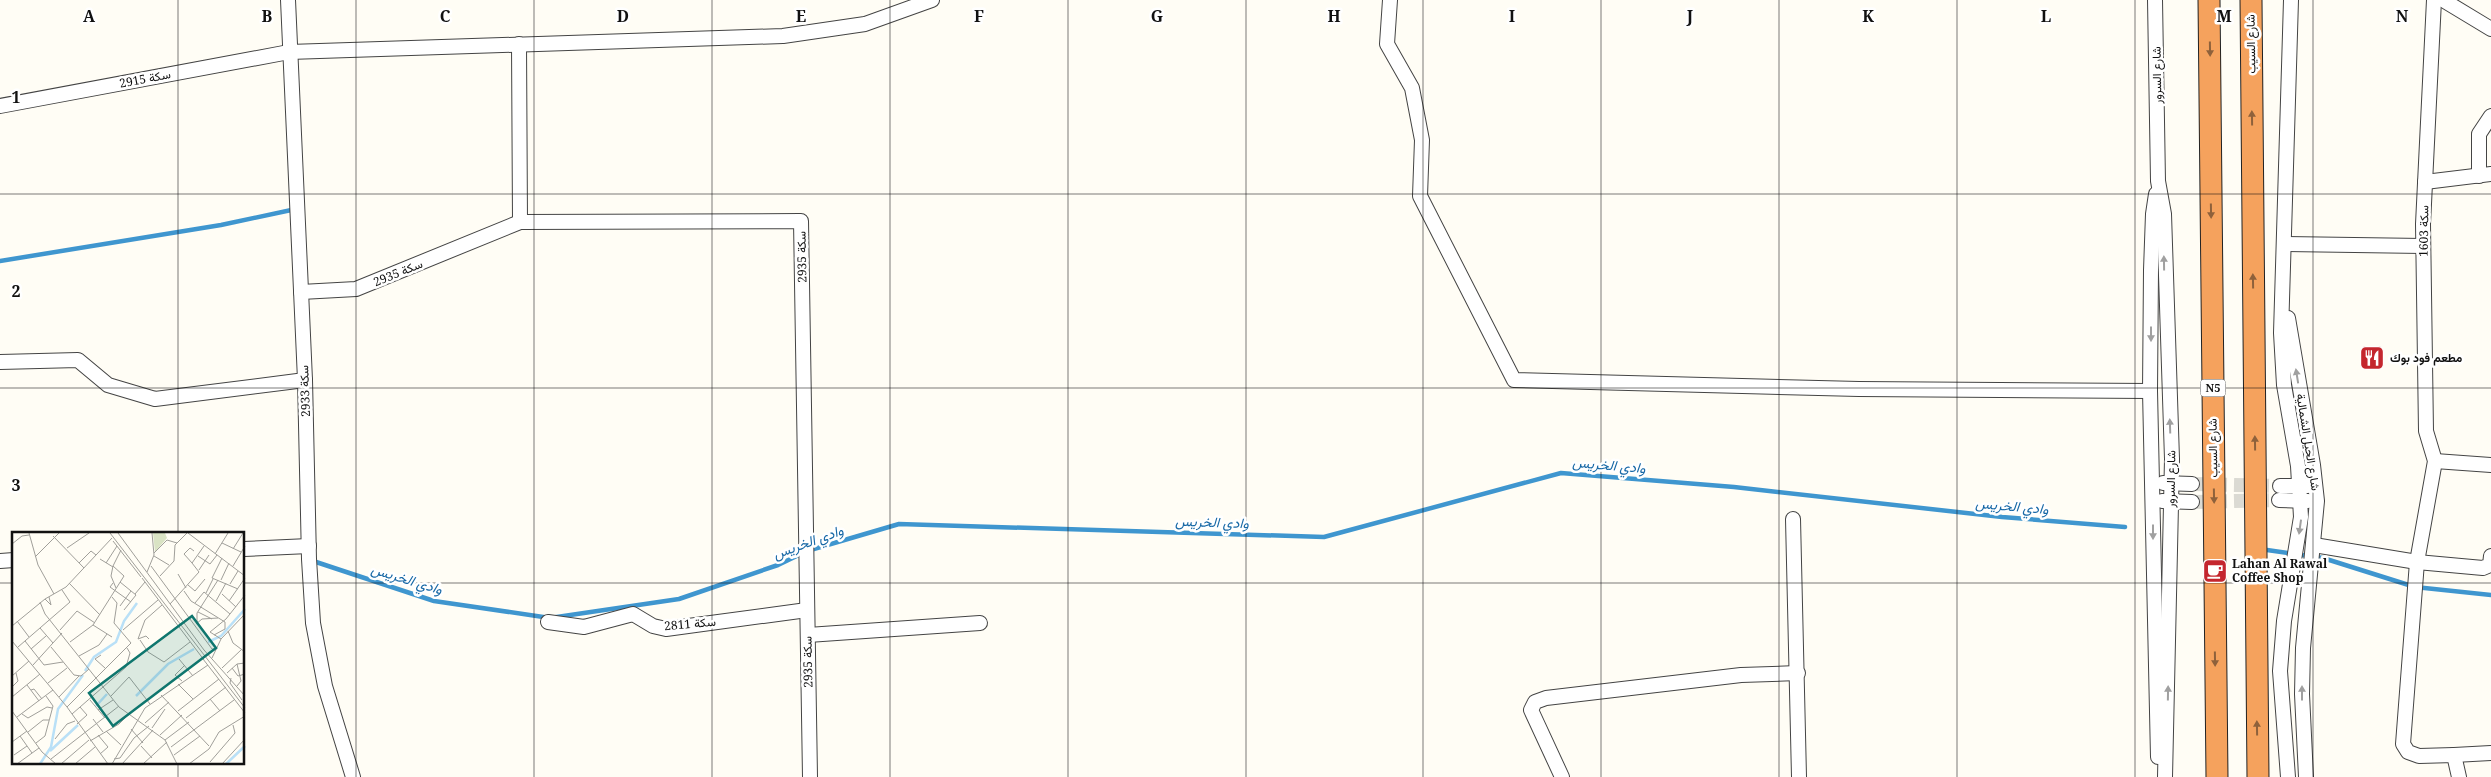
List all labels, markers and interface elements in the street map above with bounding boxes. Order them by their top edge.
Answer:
text: A [83,5,96,27]
text: B [262,5,273,27]
text: C [440,5,451,27]
text: D [617,5,629,27]
text: E [796,5,806,27]
text: F [974,5,984,27]
text: G [1151,5,1163,27]
text: H [1327,5,1341,27]
text: I [1509,5,1515,27]
text: J [1686,5,1694,27]
text: K [1862,5,1874,27]
text: L [2041,5,2051,27]
text: M [2216,5,2232,27]
text: N [2396,5,2409,27]
street label: شارع السيب [2241,14,2261,74]
one-way arrow [2206,41,2214,57]
street label: شارع السرور [2147,46,2167,105]
street label: سكة 2915 [118,65,172,92]
text: 1 [11,86,21,108]
one-way arrow [2248,110,2256,126]
one-way arrow [2207,203,2215,219]
street label: سكة 1603 [2415,205,2432,257]
street label: سكة 2935 [793,231,810,283]
street label: سكة 2935 [371,255,425,290]
one-way arrow [2160,255,2168,271]
one-way arrow [2249,273,2257,289]
text: 2 [11,280,21,302]
one-way arrow [2147,326,2155,342]
restaurant icon: مطعم فود بوك [2359,345,2385,371]
place label: مطعم فود بوك [2390,349,2463,366]
street label: سكة 2933 [295,365,314,417]
one-way arrow [2293,367,2301,383]
road number: N5 [2200,379,2226,396]
street label: شارع الحيل الشمالية [2291,392,2325,492]
one-way arrow [2166,418,2174,434]
street label: شارع السيب [2203,418,2223,478]
one-way arrow [2251,435,2259,451]
street label: شارع السرور [2161,450,2181,509]
water label: وادي الخريس [1571,452,1647,480]
text: 3 [11,474,21,496]
one-way arrow [2210,488,2218,504]
water label: وادي الخريس [1974,493,2050,521]
water label: وادي الخريس [1175,511,1250,535]
water label: وادي الخريس [770,520,847,566]
one-way arrow [2296,520,2304,536]
one-way arrow [2149,524,2157,540]
inset map [12,532,245,764]
place label: Lahan Al Rawal Coffee Shop [2232,555,2328,586]
cafe icon: Lahan Al Rawal Coffee Shop [2202,558,2228,584]
water label: وادي الخريس [368,559,446,601]
street label: سكة 2811 [663,613,716,634]
street label: سكة 2935 [799,636,816,688]
one-way arrow [2212,651,2220,667]
one-way arrow [2164,685,2172,701]
one-way arrow [2298,685,2306,701]
one-way arrow [2253,720,2261,736]

